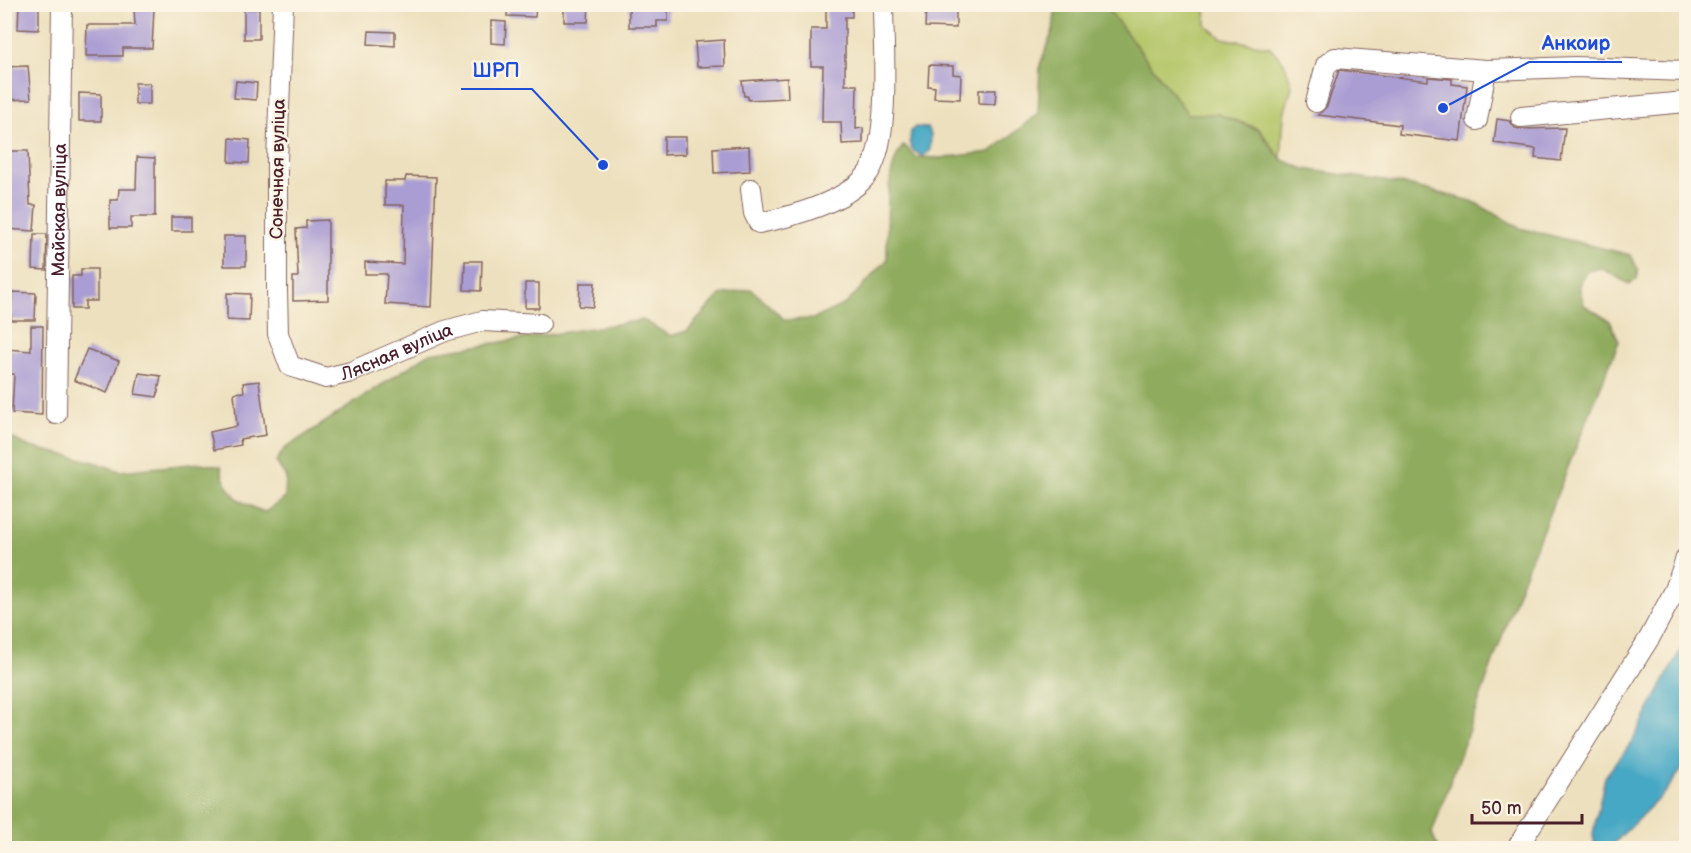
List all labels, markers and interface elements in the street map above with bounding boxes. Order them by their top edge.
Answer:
callout: Анкоир [1529,24,1622,62]
text: Анкоир [1541,32,1611,56]
callout: ШРП [461,51,532,89]
text: ШРП [472,59,520,83]
street label: Сонечная вуліца [266,98,290,239]
street label: Майская вуліца [48,143,70,277]
street label: Лясная вуліца [338,319,455,385]
scale bar [1472,787,1582,825]
text: 50 m [1481,798,1522,819]

